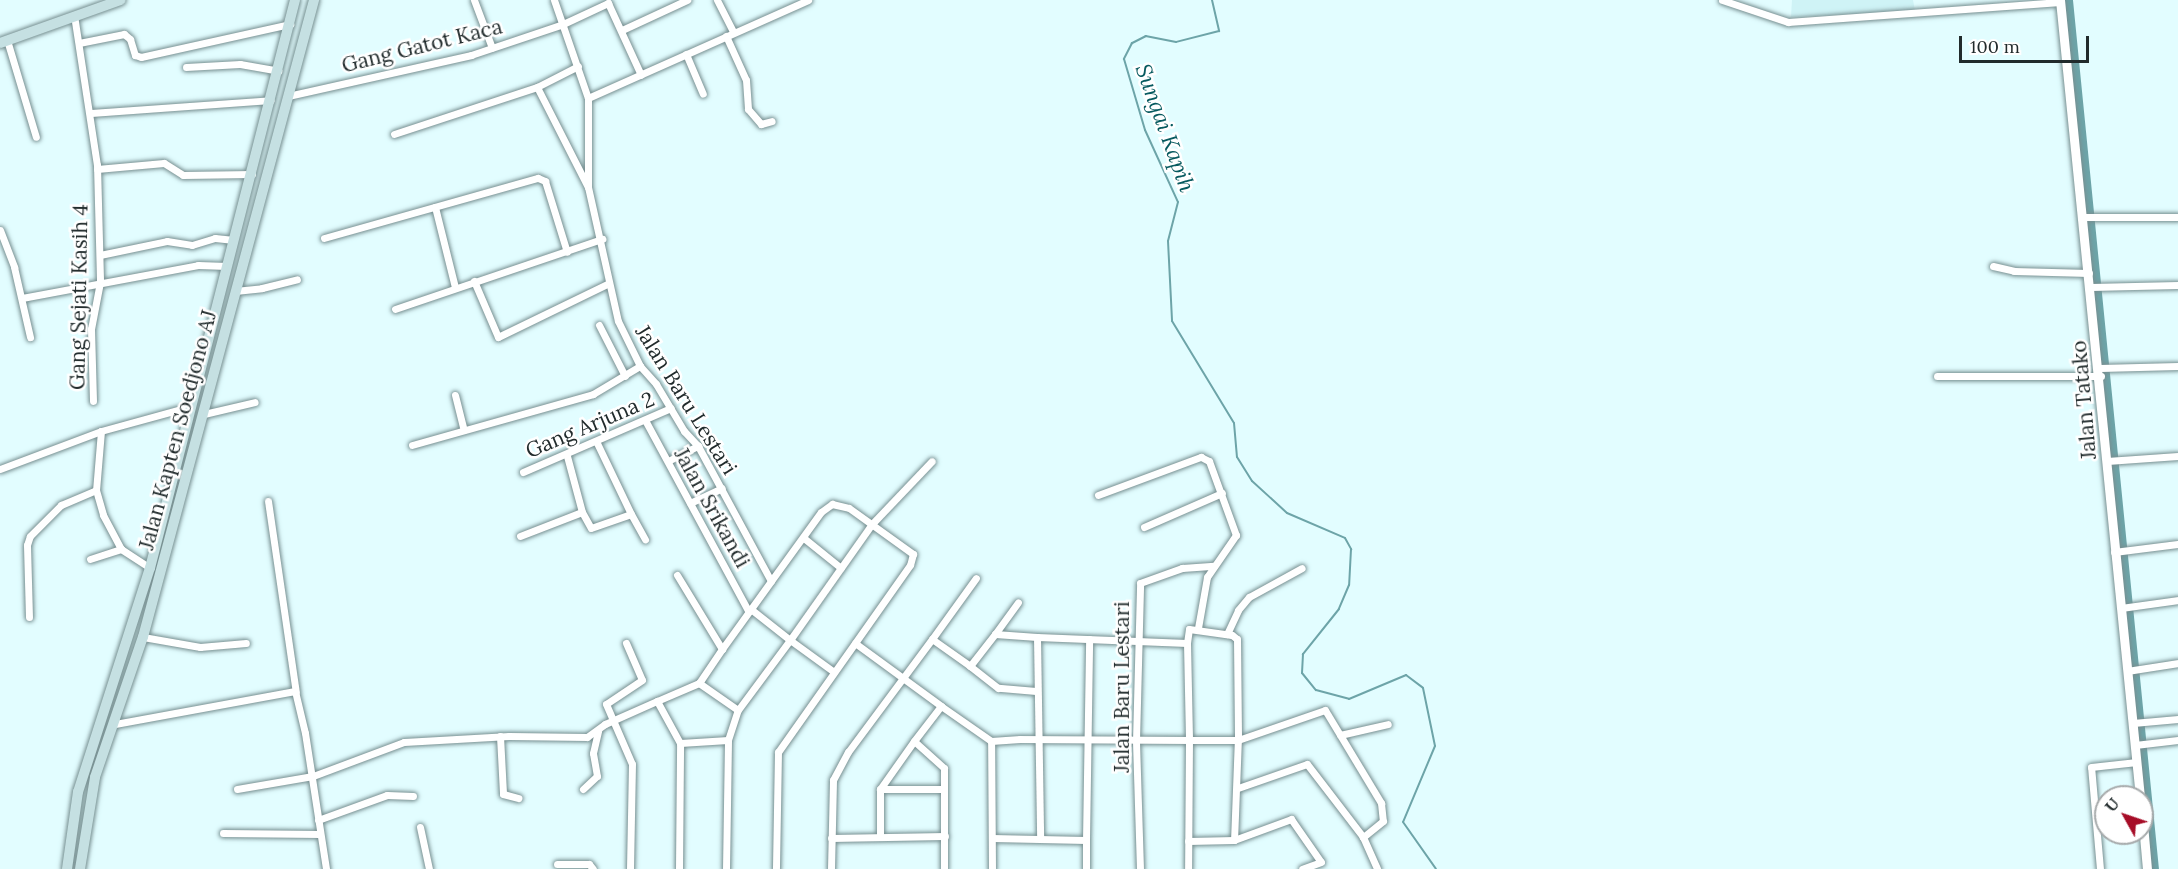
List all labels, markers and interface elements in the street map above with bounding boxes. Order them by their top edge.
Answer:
street label: Gang Gatot Kaca [339,14,505,78]
scale bar [1962,24,2092,62]
text: 100 m [1970,35,2020,58]
water label: Sungai Kapih [1130,60,1200,196]
street label: Gang Sejati Kasih 4 [65,204,93,390]
street label: Jalan Kapten Soedjono AJ [134,307,222,553]
street label: Jalan Baru Lestari [630,321,742,479]
street label: Jalan Tatako [2066,340,2102,460]
street label: Gang Arjuna 2 [522,387,658,463]
street label: Jalan Srikandi [669,444,755,572]
street label: Jalan Baru Lestari [1109,601,1135,773]
north arrow [2094,785,2154,845]
text: U [2100,794,2123,816]

